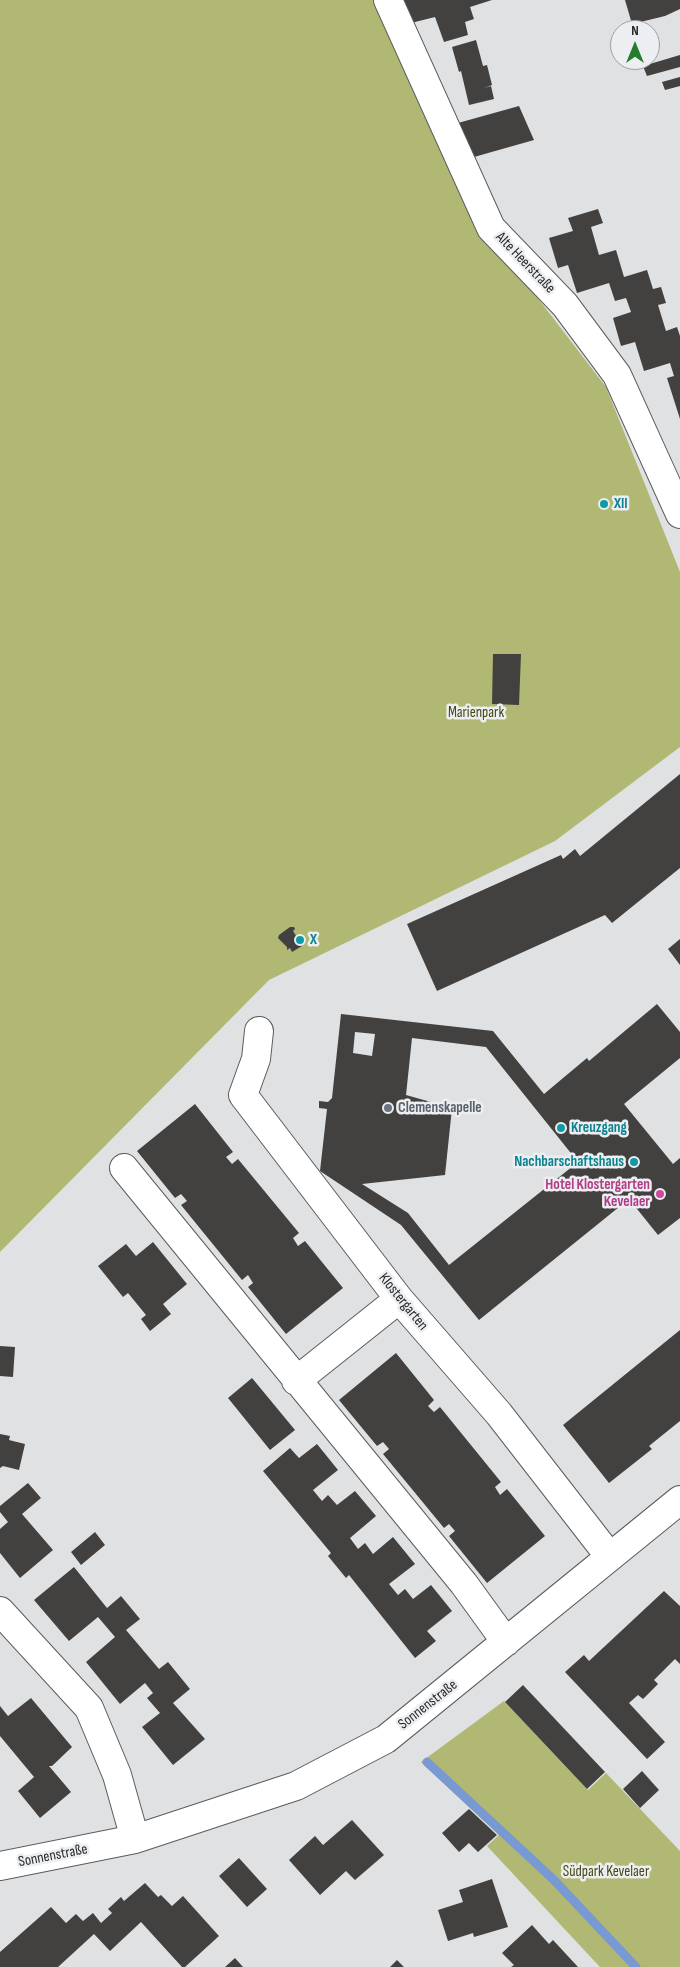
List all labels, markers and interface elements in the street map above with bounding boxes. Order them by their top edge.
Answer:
north arrow [610,20,660,70]
text: N [631,22,639,39]
street label: Alte Heerstraße [491,229,559,297]
place label: XII [614,495,628,513]
marker: XII [598,498,610,510]
park label: Marienpark [448,704,504,722]
place label: X [310,931,317,949]
marker: X [294,934,306,946]
place label: Clemenskapelle [398,1099,482,1117]
marker: Clemenskapelle [382,1102,394,1114]
place label: Kreuzgang [571,1119,627,1137]
marker: Kreuzgang [555,1122,567,1134]
place label: Nachbarschaftshaus [514,1153,624,1171]
marker: Nachbarschaftshaus [628,1156,640,1168]
place label: Hotel Klostergarten Kevelaer [545,1176,650,1211]
marker: Hotel Klostergarten Kevelaer [654,1188,666,1200]
street label: Klostergarten [374,1270,432,1334]
street label: Sonnenstraße [395,1676,461,1734]
street label: Sonnenstraße [17,1840,89,1872]
park label: Südpark Kevelaer [563,1863,649,1881]

